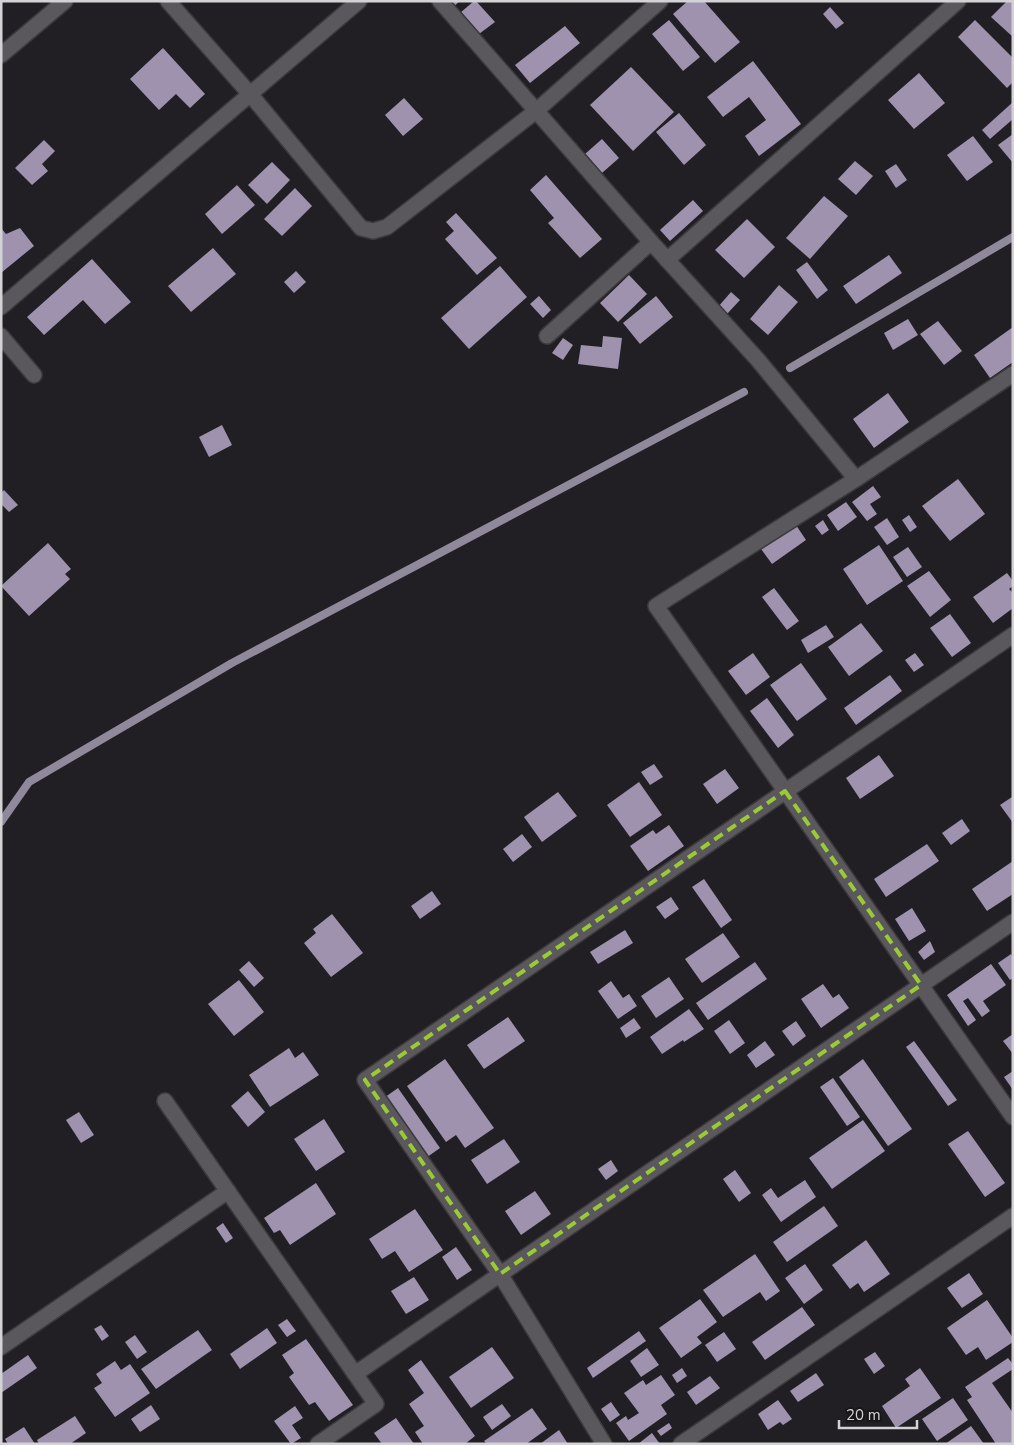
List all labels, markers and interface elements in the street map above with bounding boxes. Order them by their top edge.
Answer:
scale bar [839,1398,916,1430]
text: 20 m [846,1405,881,1425]

